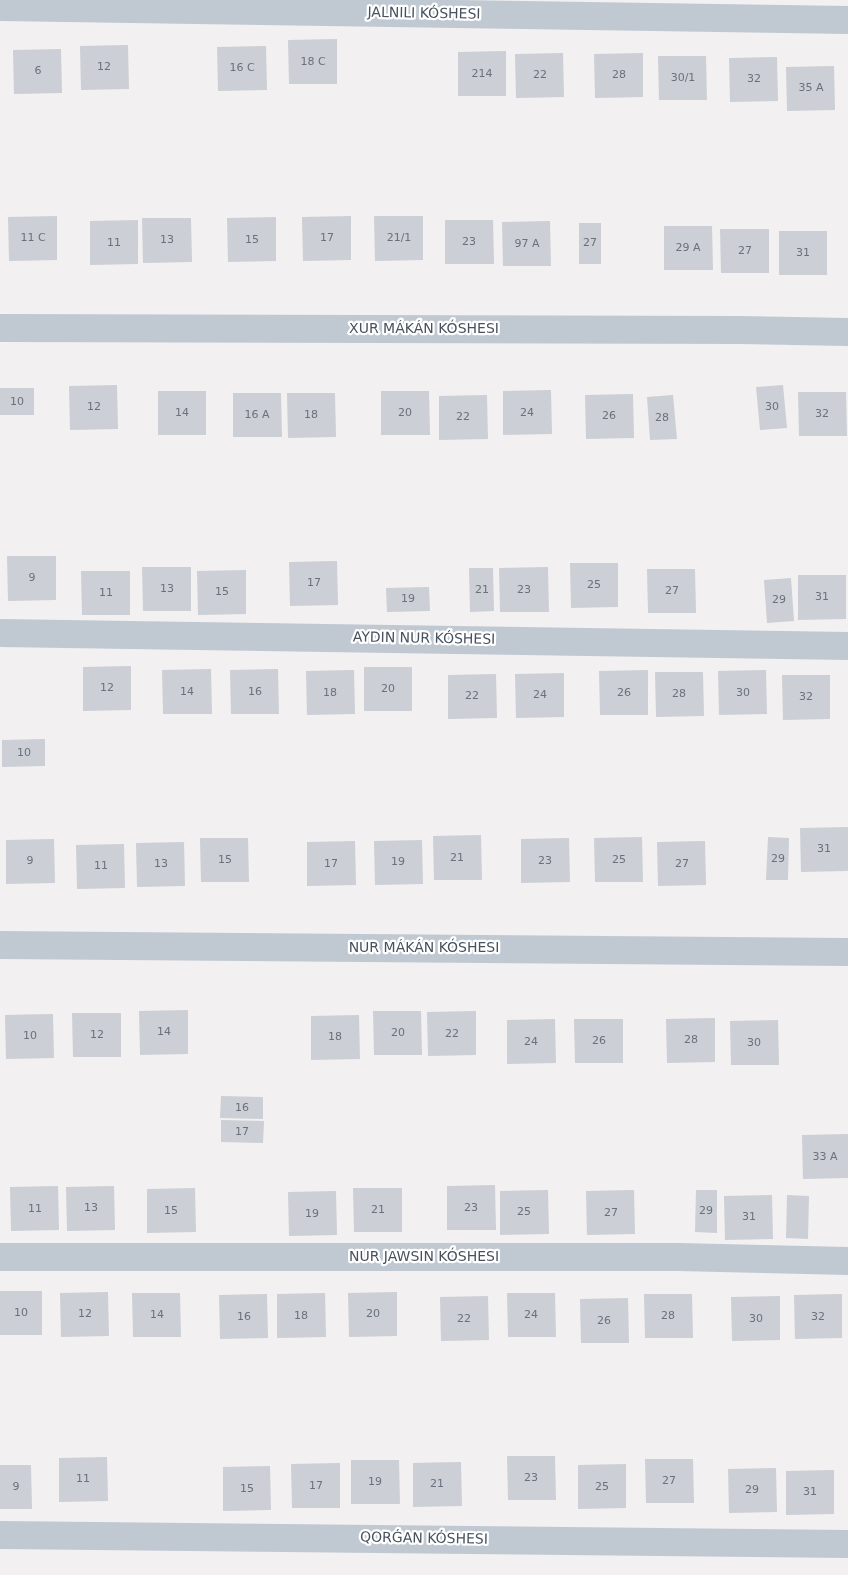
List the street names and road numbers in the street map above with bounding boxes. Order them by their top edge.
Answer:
street label: JALNILI KÓSHESI [367,5,481,23]
street label: XUR MÁKÁN KÓSHESI [349,321,499,337]
street label: AYDIN NUR KÓSHESI [353,629,495,649]
street label: NUR MÁKÁN KÓSHESI [349,940,499,956]
street label: NUR JAWSIN KÓSHESI [349,1249,499,1265]
street label: QORǴAN KÓSHESI [360,1529,488,1549]

